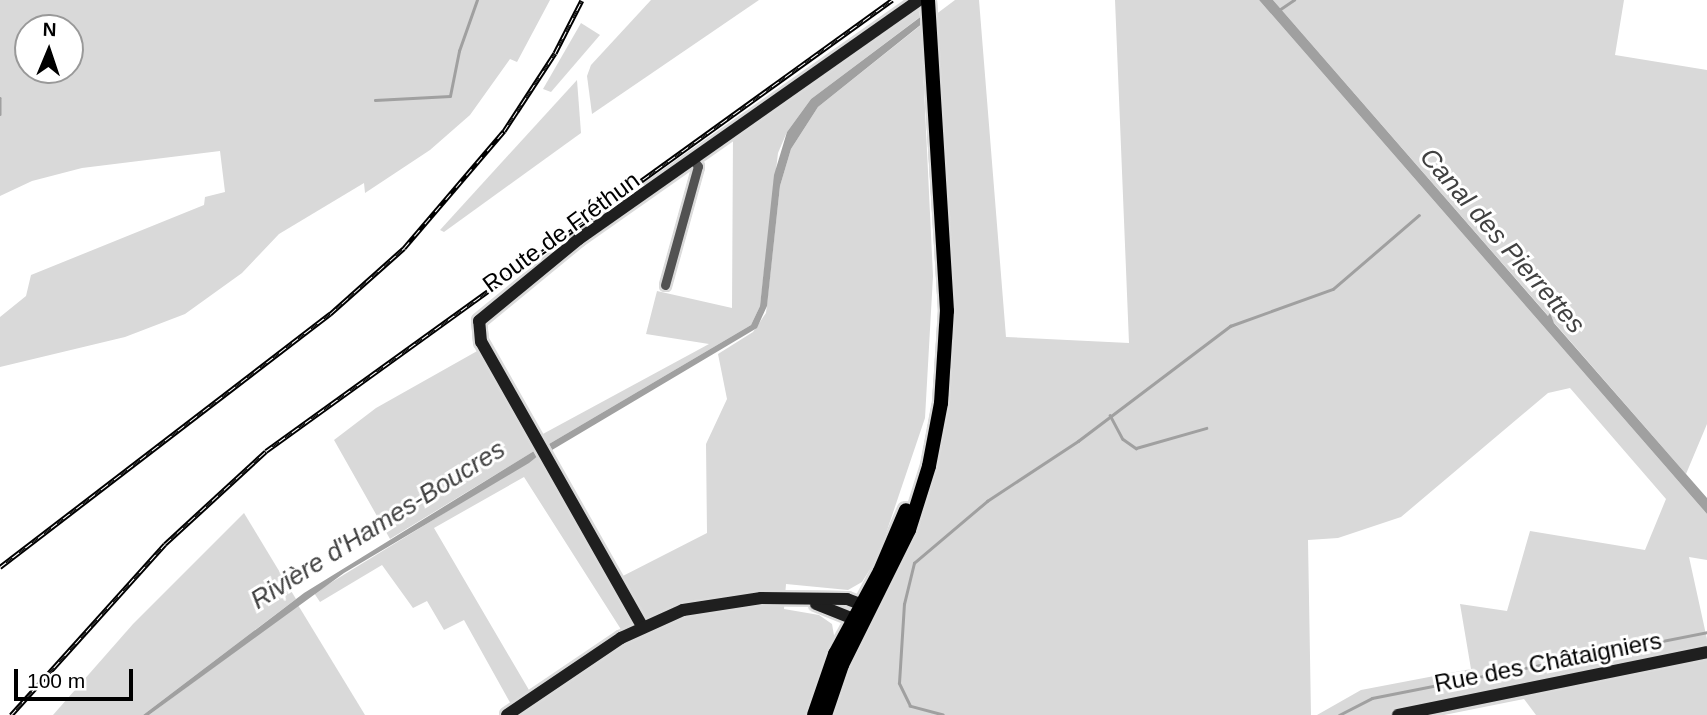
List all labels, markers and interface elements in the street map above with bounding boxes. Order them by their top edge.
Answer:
north arrow [14,14,84,84]
text: N [42,19,57,40]
water label: Canal des Pierrettes [1413,142,1591,340]
street label: Route de Fréthun [477,165,645,299]
water label: Rivière d'Hames-Boucres [245,434,511,616]
street label: Rue des Châtaigniers [1432,626,1664,698]
scale bar [18,656,136,700]
text: 100 m [27,669,85,692]

